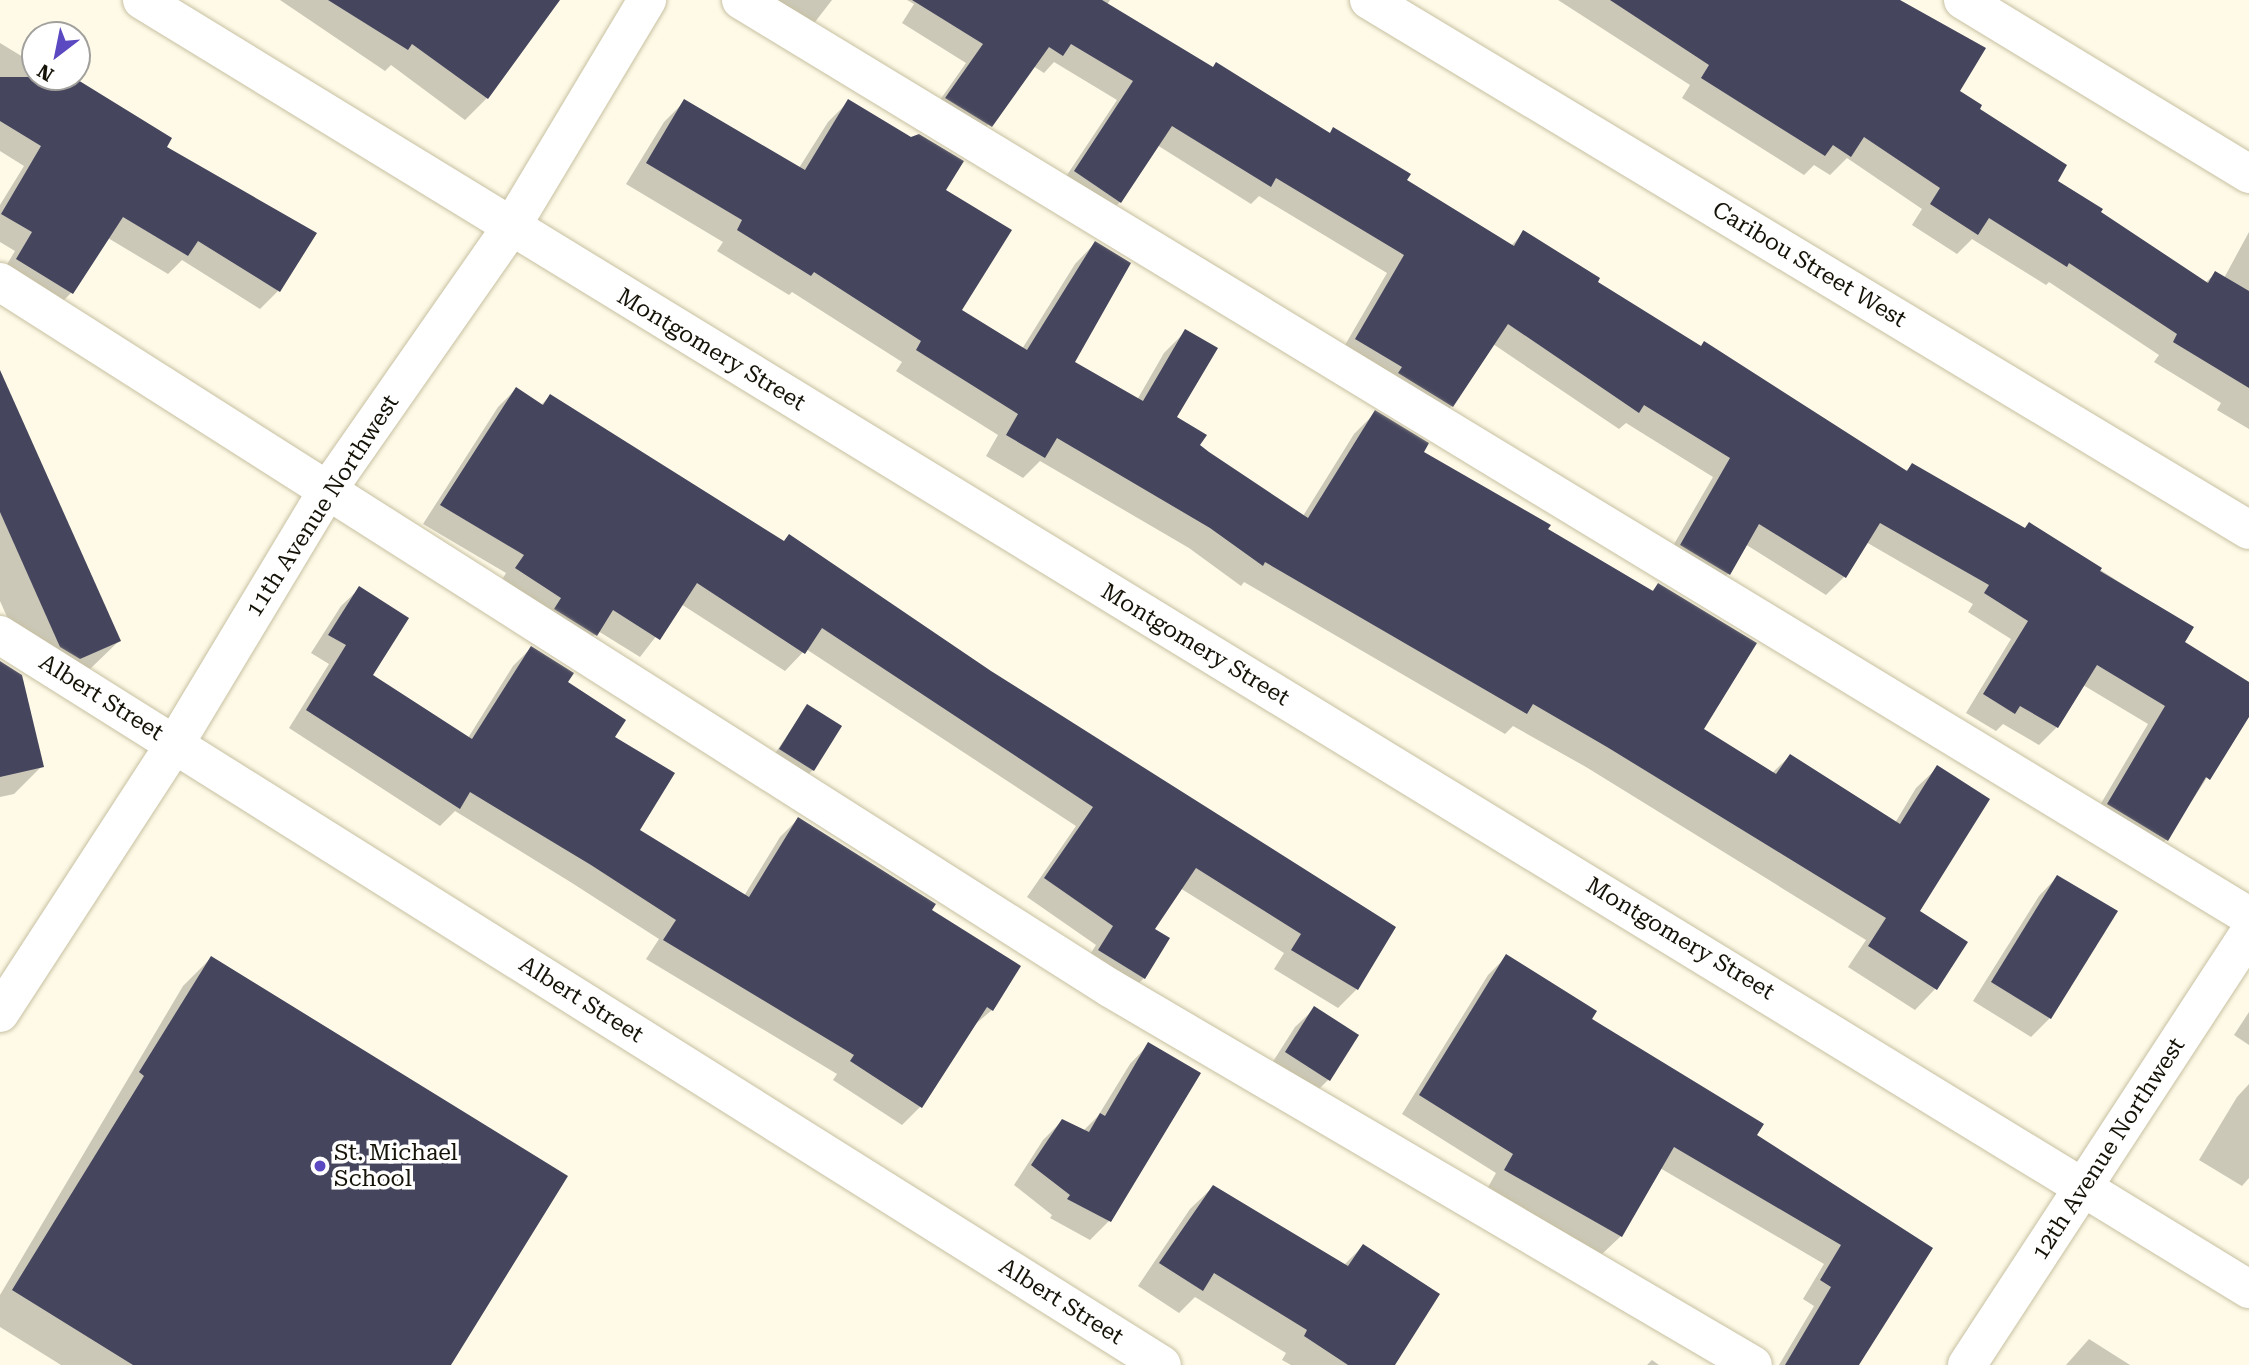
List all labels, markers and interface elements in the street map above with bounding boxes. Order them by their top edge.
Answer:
north arrow [21,21,91,91]
text: N [33,59,58,86]
street label: Caribou Street West [1707,196,1911,334]
street label: Montgomery Street [612,283,810,417]
street label: 11th Avenue Northwest [241,390,405,622]
street label: Montgomery Street [1096,578,1294,712]
street label: Albert Street [34,649,168,747]
street label: Montgomery Street [1581,872,1779,1006]
street label: Albert Street [514,951,648,1049]
street label: 12th Avenue Northwest [2027,1033,2191,1265]
place label: St. Michael School [334,1139,458,1193]
marker: St. Michael School [312,1158,328,1174]
street label: Albert Street [994,1253,1128,1351]

